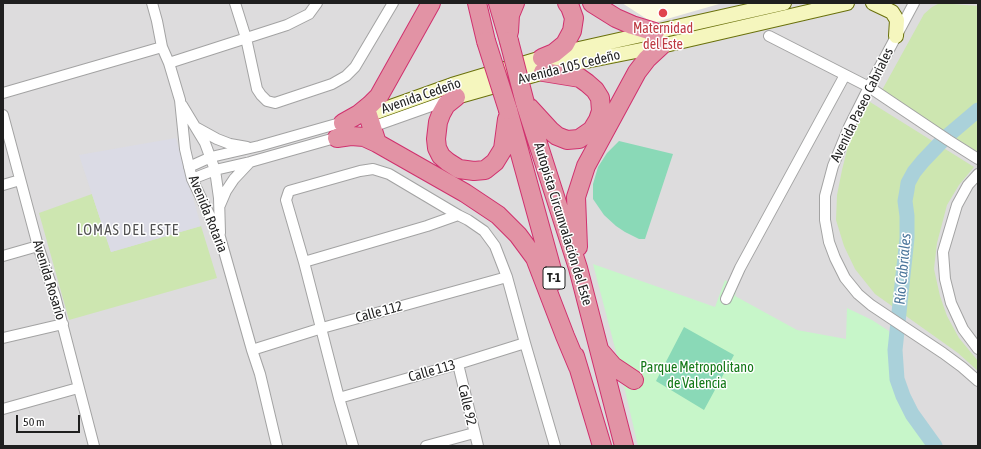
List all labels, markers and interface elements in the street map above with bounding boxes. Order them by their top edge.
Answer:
marker: Maternidad del Este [657,7,669,19]
place label: Maternidad del Este [633,21,693,54]
street label: Avenida Paseo Cabriales [827,45,897,165]
street label: Avenida 105 Cedeño [516,46,622,88]
street label: Avenida Cedeño [379,75,463,117]
street label: Autopista Circunvalación del Este [530,140,596,308]
street label: Avenida Rotaria [185,173,231,255]
district label: LOMAS DEL ESTE [77,221,179,239]
water label: Río Cabriales [891,233,915,305]
street label: Avenida Rosario [29,238,69,322]
road number: T-1 [543,267,565,289]
street label: Calle 112 [354,298,404,326]
street label: Calle 113 [407,356,457,386]
park label: Parque Metropolitano de Valencia [640,360,754,392]
street label: Calle 92 [454,383,480,427]
scale bar [18,407,82,433]
text: 50 m [23,415,45,429]

